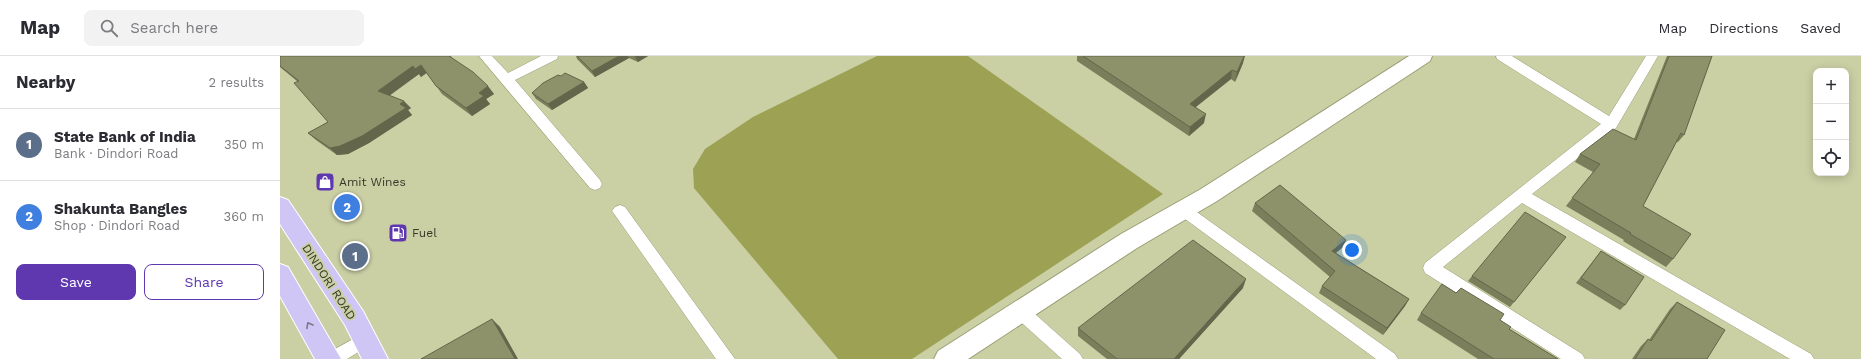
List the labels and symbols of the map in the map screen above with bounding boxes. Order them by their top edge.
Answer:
shop icon: Amit Wines [314,171,336,193]
place label: Amit Wines [339,175,406,189]
pin: 2 [334,192,360,222]
fuel station icon: Fuel [387,222,409,244]
place label: Fuel [412,226,437,240]
your location [1342,240,1362,260]
pin: 1 [342,241,368,271]
street label: DINDORI ROAD [299,242,359,322]
one-way arrow [306,322,313,329]

